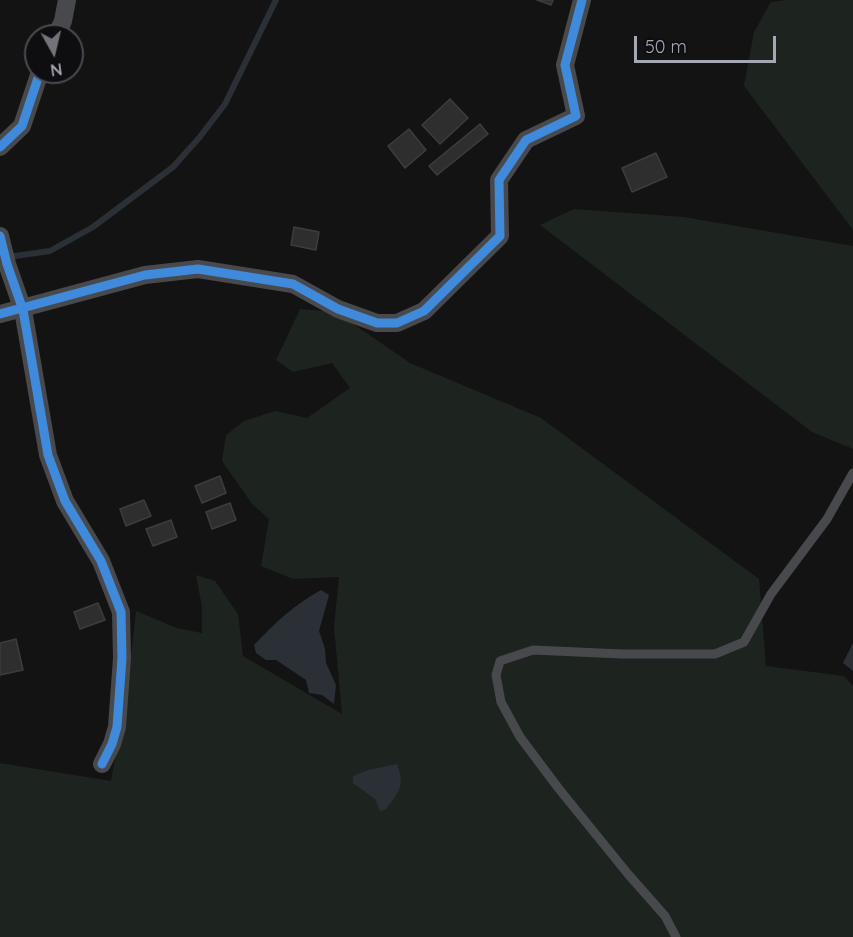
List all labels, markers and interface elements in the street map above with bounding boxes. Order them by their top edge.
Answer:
north arrow [24,24,84,84]
scale bar [637,24,780,62]
text: 50 m [645,35,687,58]
text: N [49,59,63,81]

